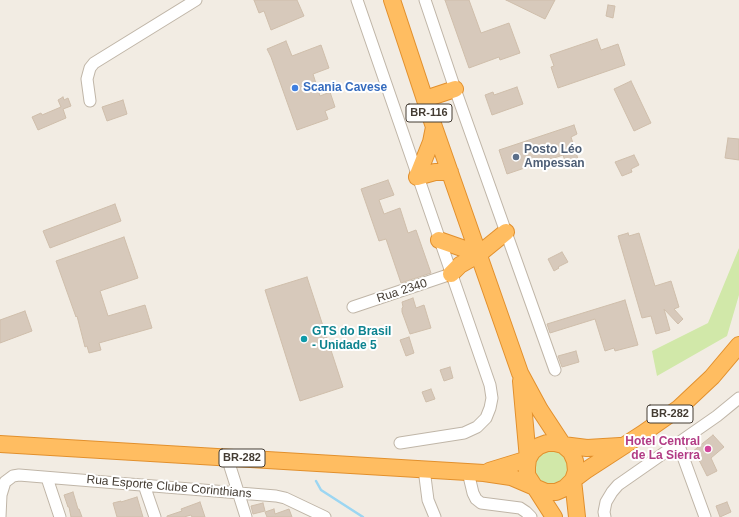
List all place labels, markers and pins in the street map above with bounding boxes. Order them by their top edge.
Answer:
place label: Scania Cavese [303,81,387,95]
marker: Scania Cavese [290,83,300,93]
place label: Posto Léo Ampessan [524,143,585,171]
marker: Posto Léo Ampessan [511,152,521,162]
place label: GTS do Brasil - Unidade 5 [312,325,391,353]
marker: GTS do Brasil - Unidade 5 [299,334,309,344]
place label: Hotel Central de La Sierra [625,435,700,463]
marker: Hotel Central de La Sierra [703,444,713,454]

